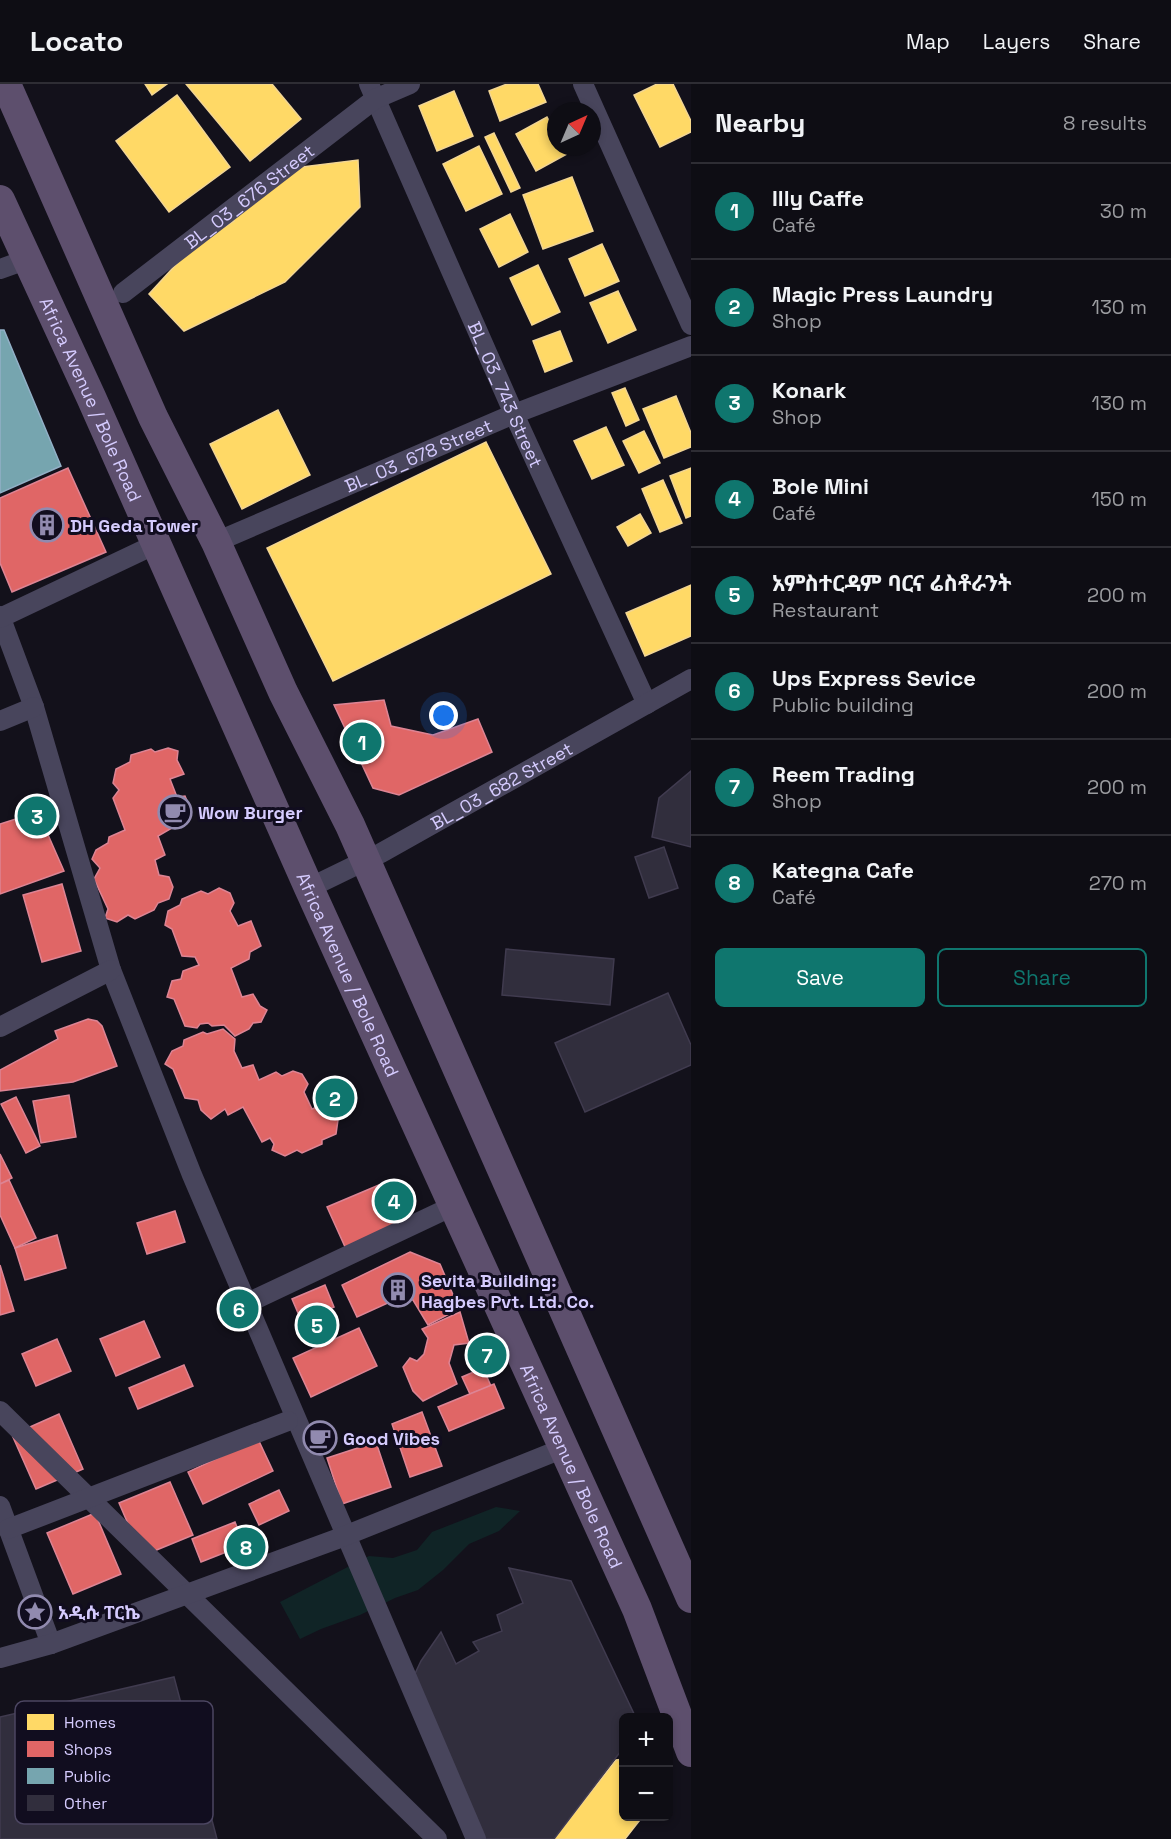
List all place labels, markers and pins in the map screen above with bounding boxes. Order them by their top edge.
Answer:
building icon: DH Geda Tower [29,507,65,543]
place label: DH Geda Tower [70,514,198,537]
pin: 1 [342,720,382,764]
pin: 3 [18,794,57,838]
cafe icon: Wow Burger [157,794,193,830]
place label: Wow Burger [198,801,303,824]
pin: 2 [316,1076,354,1120]
pin: 4 [374,1178,414,1224]
place label: Sevita Building: Hagbes Pvt. Ltd. Co. [421,1269,594,1313]
building icon: Sevita Building: Hagbes Pvt. Ltd. Co. [380,1272,416,1308]
pin: 6 [220,1286,258,1332]
pin: 5 [298,1302,336,1348]
pin: 7 [468,1332,506,1378]
cafe icon: Good Vibes [302,1420,338,1456]
place label: Good Vibes [343,1427,440,1450]
pin: 8 [226,1524,266,1570]
place icon: አዲሱ ፐርኬ [17,1594,53,1630]
place label: አዲሱ ፐርኬ [58,1601,140,1624]

